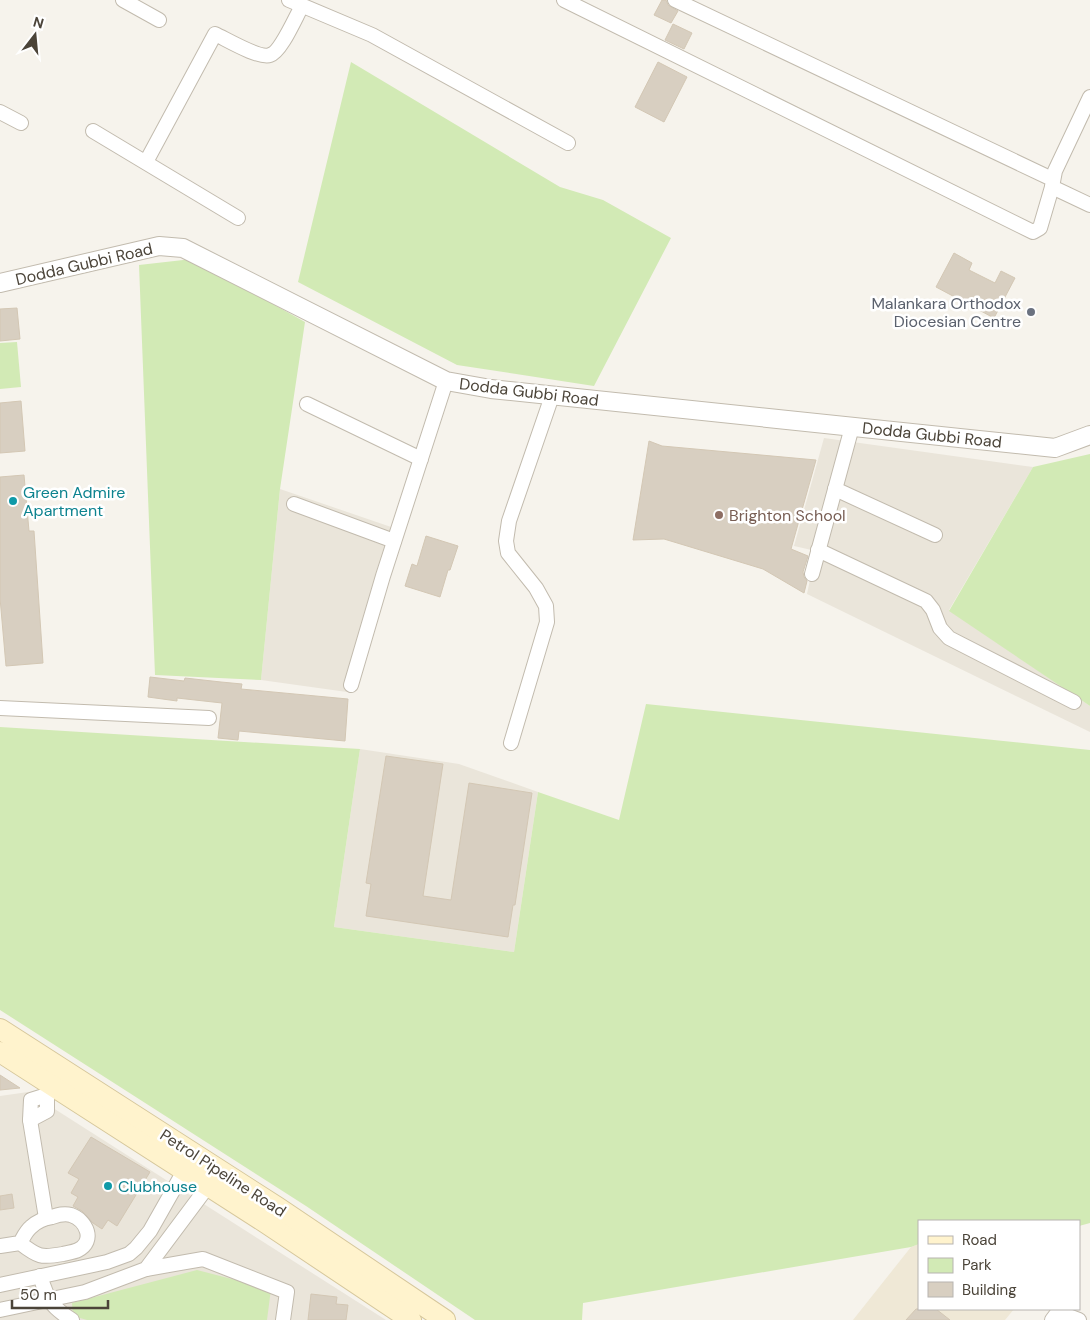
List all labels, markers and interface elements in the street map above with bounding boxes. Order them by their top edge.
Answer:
north arrow [10,10,60,60]
text: N [31,12,46,33]
street label: Dodda Gubbi Road [13,238,155,290]
place label: Malankara Orthodox Diocesian Centre [871,293,1021,332]
marker: Malankara Orthodox Diocesian Centre [1025,306,1037,318]
street label: Dodda Gubbi Road [458,373,600,411]
street label: Dodda Gubbi Road [861,417,1003,453]
place label: Green Admire Apartment [23,482,125,521]
marker: Green Admire Apartment [7,495,19,507]
place label: Brighton School [729,505,846,526]
marker: Brighton School [713,509,725,521]
street label: Petrol Pipeline Road [156,1124,290,1222]
place label: Clubhouse [118,1176,197,1197]
marker: Clubhouse [102,1180,114,1192]
legend [918,1220,1080,1310]
text: Road [962,1230,997,1250]
text: Park [962,1255,992,1275]
scale bar [12,1278,109,1310]
text: Building [962,1280,1017,1300]
text: 50 m [20,1285,57,1305]

